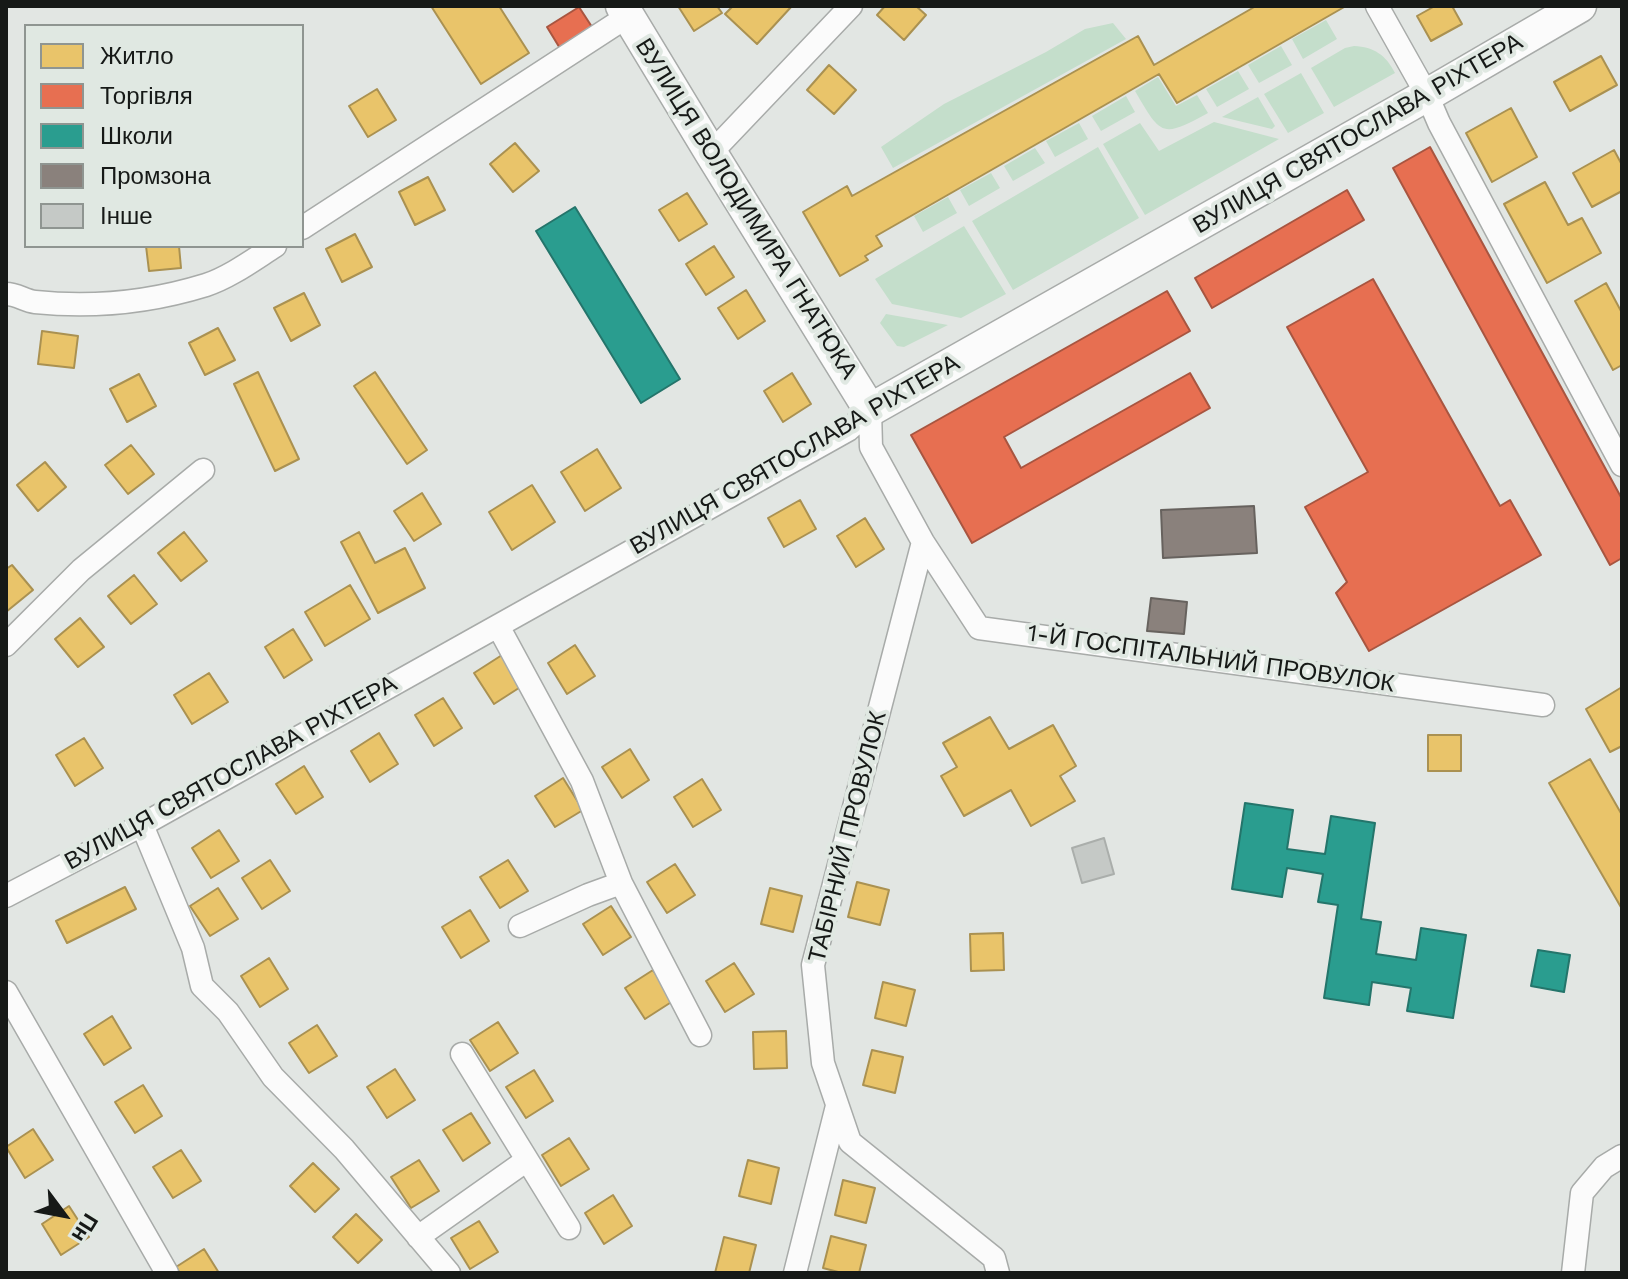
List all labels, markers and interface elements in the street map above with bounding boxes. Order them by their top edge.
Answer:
legend [24,24,304,248]
street label: ВУЛИЦЯ СВЯТОСЛАВА РІХТЕРА [1188,28,1528,240]
street label: ВУЛИЦЯ ВОЛОДИМИРА ГНАТЮКА [629,33,863,385]
text: Житло [100,42,174,70]
text: Торгівля [100,82,193,110]
text: Школи [100,122,173,150]
text: Промзона [100,162,211,190]
text: Інше [100,202,153,230]
street label: ВУЛИЦЯ СВЯТОСЛАВА РІХТЕРА [625,349,965,561]
street label: 1-Й ГОСПІТАЛЬНИЙ ПРОВУЛОК [1026,619,1396,699]
street label: ВУЛИЦЯ СВЯТОСЛАВА РІХТЕРА [60,669,402,877]
street label: ТАБІРНИЙ ПРОВУЛОК [803,708,893,966]
north arrow [24,1175,104,1255]
text: Пн [66,1209,103,1247]

